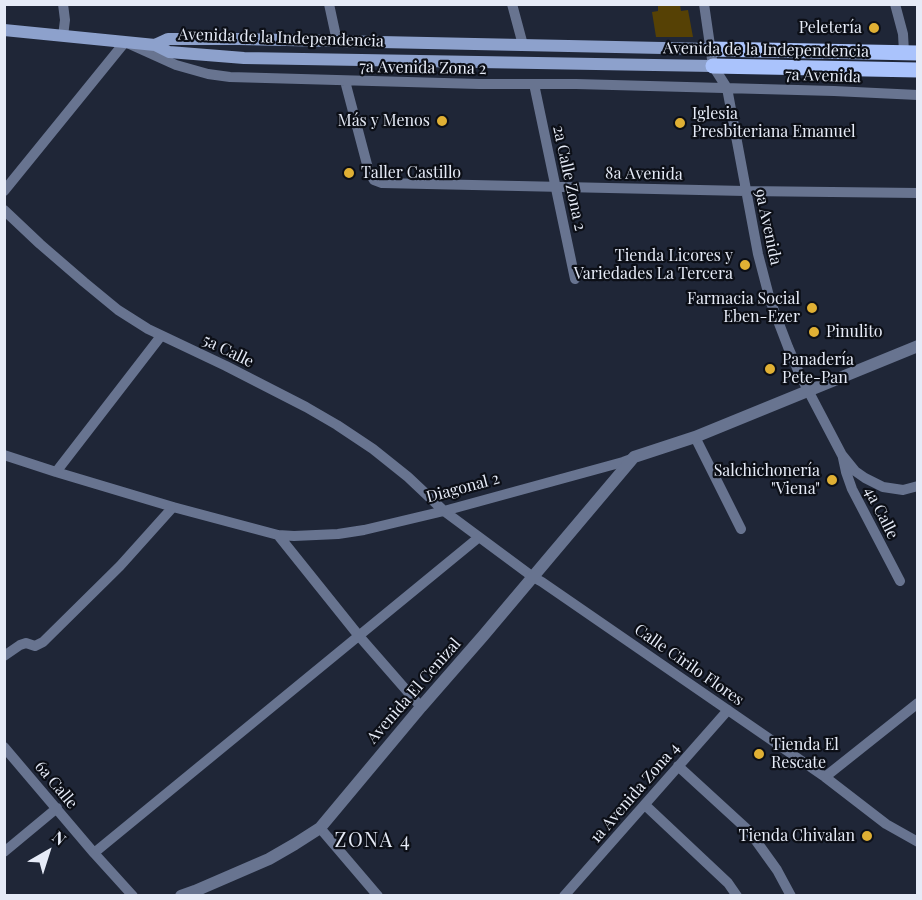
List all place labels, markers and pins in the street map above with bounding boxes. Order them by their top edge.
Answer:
place label: Peletería [799,18,862,38]
marker: Peletería [867,21,881,35]
place label: Iglesia Presbiteriana Emanuel [692,104,856,142]
place label: Más y Menos [338,111,430,131]
marker: Más y Menos [435,114,449,128]
marker: Iglesia Presbiteriana Emanuel [673,116,687,130]
place label: Taller Castillo [361,163,461,183]
marker: Taller Castillo [342,166,356,180]
place label: Tienda Licores y Variedades La Tercera [574,246,733,284]
marker: Tienda Licores y Variedades La Tercera [738,258,752,272]
place label: Farmacia Social Eben-Ezer [687,289,800,327]
marker: Farmacia Social Eben-Ezer [805,301,819,315]
place label: Pinulito [826,322,883,342]
marker: Pinulito [807,325,821,339]
place label: Panadería Pete-Pan [782,350,854,388]
marker: Panadería Pete-Pan [763,362,777,376]
place label: Salchichonería "Viena" [714,461,820,499]
marker: Salchichonería "Viena" [825,473,839,487]
place label: Tienda El Rescate [771,735,839,773]
marker: Tienda El Rescate [752,747,766,761]
place label: Tienda Chivalan [739,826,855,846]
marker: Tienda Chivalan [860,829,874,843]

